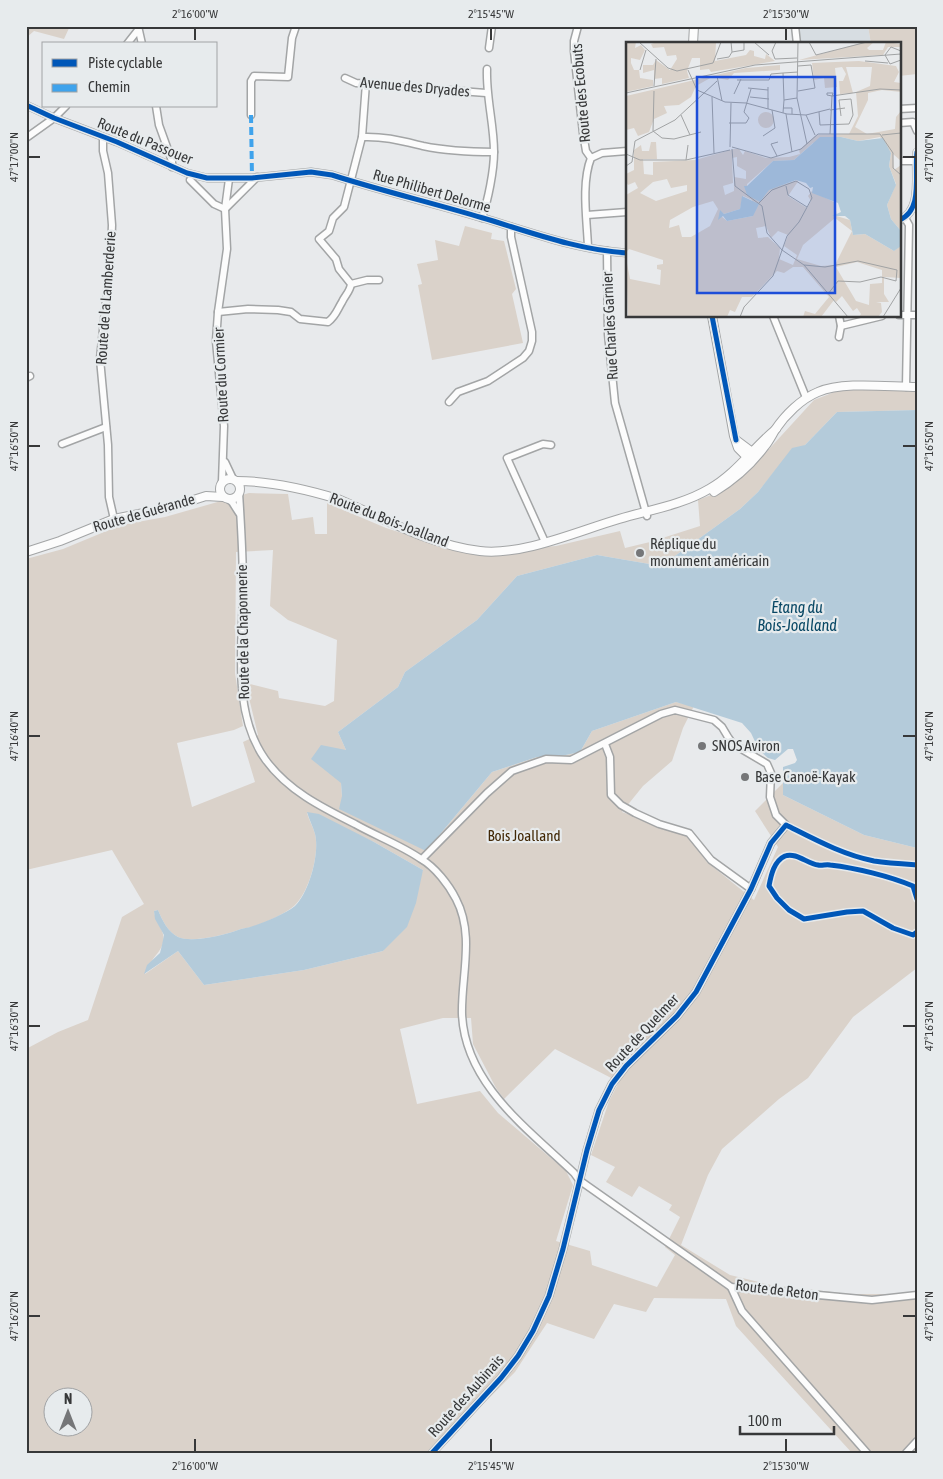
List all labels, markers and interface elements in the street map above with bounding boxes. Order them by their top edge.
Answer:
text: 2°16'00"W [172,7,218,21]
text: 2°15'45"W [468,7,514,21]
text: 2°15'30"W [763,7,809,21]
legend [42,42,218,108]
inset map [626,42,900,318]
street label: Route des Ecobuts [568,43,593,143]
text: Piste cyclable [88,54,163,71]
street label: Avenue des Dryades [360,73,471,100]
text: Chemin [88,78,130,95]
street label: Route du Passouer [95,114,196,168]
text: 47°17'00"N [7,132,21,182]
text: 47°17'00"N [922,132,936,182]
street label: Rue Philibert Delorme [371,166,493,216]
street label: Route de la Lamberderie [92,230,119,366]
street label: Rue Charles Garnier [598,271,621,381]
street label: Route du Cormier [209,327,231,423]
text: 47°16'50"N [7,421,21,471]
text: 47°16'50"N [922,421,936,471]
street label: Route du Bois-Joalland [327,489,451,550]
street label: Route de Guérande [91,490,197,535]
place label: Réplique du monument américain [650,535,769,569]
marker: Réplique du monument américain [634,547,646,559]
street label: Route de la Chaponnerie [233,564,252,700]
water label: Étang du Bois-Joalland [757,598,837,634]
text: 47°16'40"N [7,711,21,761]
text: 47°16'40"N [922,711,936,761]
place label: SNOS Aviron [712,737,780,754]
marker: SNOS Aviron [696,740,708,752]
place label: Base Canoë-Kayak [755,768,856,785]
marker: Base Canoë-Kayak [739,771,751,783]
park label: Bois Joalland [487,827,561,844]
street label: Route de Quelmer [601,990,682,1075]
text: 47°16'30"N [7,1001,21,1051]
text: 47°16'30"N [922,1001,936,1051]
street label: Route de Reton [735,1276,820,1303]
text: 47°16'20"N [7,1291,21,1341]
text: 47°16'20"N [922,1291,936,1341]
street label: Route des Aubinais [424,1351,507,1440]
north arrow [42,1386,92,1436]
text: N [64,1391,72,1407]
scale bar [740,1404,834,1436]
text: 100 m [748,1412,782,1429]
text: 2°16'00"W [172,1459,218,1473]
text: 2°15'45"W [468,1459,514,1473]
text: 2°15'30"W [763,1459,809,1473]

